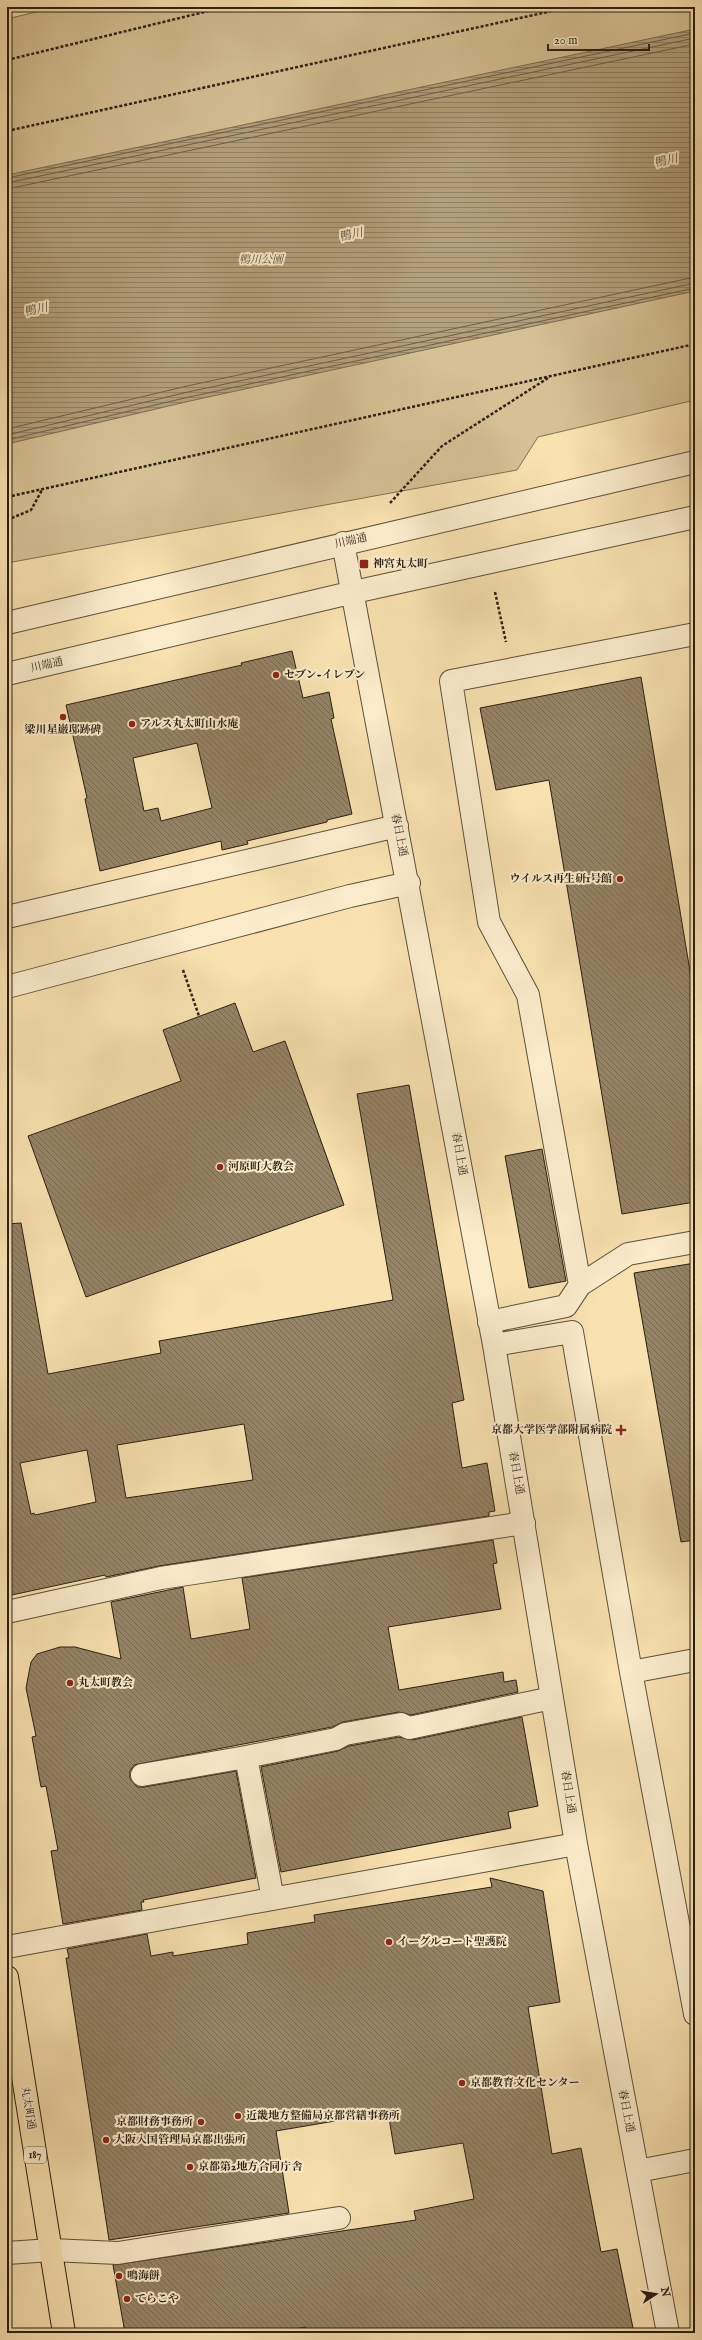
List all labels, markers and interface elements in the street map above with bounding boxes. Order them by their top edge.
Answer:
scale bar [548,26,649,52]
text: 20 m [554,33,577,48]
water label: 鴨川 [653,151,681,171]
water label: 鴨川 [338,225,366,245]
park label: 鴨川公園 [239,253,285,267]
water label: 鴨川 [23,300,51,320]
street label: 川端通 [333,530,369,552]
place label: 神宮丸太町 [373,557,428,571]
marker: 神宮丸太町 [358,558,370,570]
street label: 川端通 [29,654,65,676]
place label: セブン-イレブン [284,668,365,682]
marker: セブン-イレブン [271,670,281,680]
marker: 梁川星巌邸跡碑 [58,712,68,722]
place label: アルス丸太町山水庵 [140,717,238,731]
marker: アルス丸太町山水庵 [127,719,137,729]
place label: 梁川星巌邸跡碑 [25,723,102,737]
street label: 春日上通 [388,812,410,858]
place label: ウイルス再生研1号館 [510,872,612,886]
marker: ウイルス再生研1号館 [615,874,625,884]
street label: 春日上通 [448,1131,470,1177]
place label: 河原町大教会 [228,1160,294,1174]
marker: 河原町大教会 [215,1162,225,1172]
place label: 京都大学医学部附属病院 [491,1423,612,1437]
marker: 京都大学医学部附属病院 [615,1424,627,1436]
street label: 春日上通 [505,1450,527,1496]
place label: 丸太町教会 [78,1676,133,1690]
marker: 丸太町教会 [65,1678,75,1688]
street label: 春日上通 [558,1769,578,1815]
place label: イーグルコート聖護院 [397,1935,507,1949]
marker: イーグルコート聖護院 [384,1937,394,1947]
place label: 京都教育文化センター [470,2076,580,2090]
marker: 京都教育文化センター [457,2078,467,2088]
street label: 丸太町通 [18,2085,38,2131]
street label: 春日上通 [615,2088,637,2134]
place label: 近畿地方整備局京都営繕事務所 [246,2109,400,2123]
marker: 近畿地方整備局京都営繕事務所 [233,2111,243,2121]
place label: 京都財務事務所 [116,2115,193,2129]
marker: 京都財務事務所 [196,2117,206,2127]
place label: 大阪入国管理局京都出張所 [114,2133,246,2147]
marker: 大阪入国管理局京都出張所 [101,2135,111,2145]
road number: 187 [24,2147,46,2163]
place label: 京都第2地方合同庁舎 [198,2160,303,2174]
marker: 京都第2地方合同庁舎 [185,2162,195,2172]
place label: 鳴海餅 [127,2269,160,2283]
marker: 鳴海餅 [114,2271,124,2281]
north arrow [636,2274,676,2314]
text: N [657,2285,673,2299]
place label: てらこや [135,2292,179,2306]
marker: てらこや [122,2294,132,2304]

